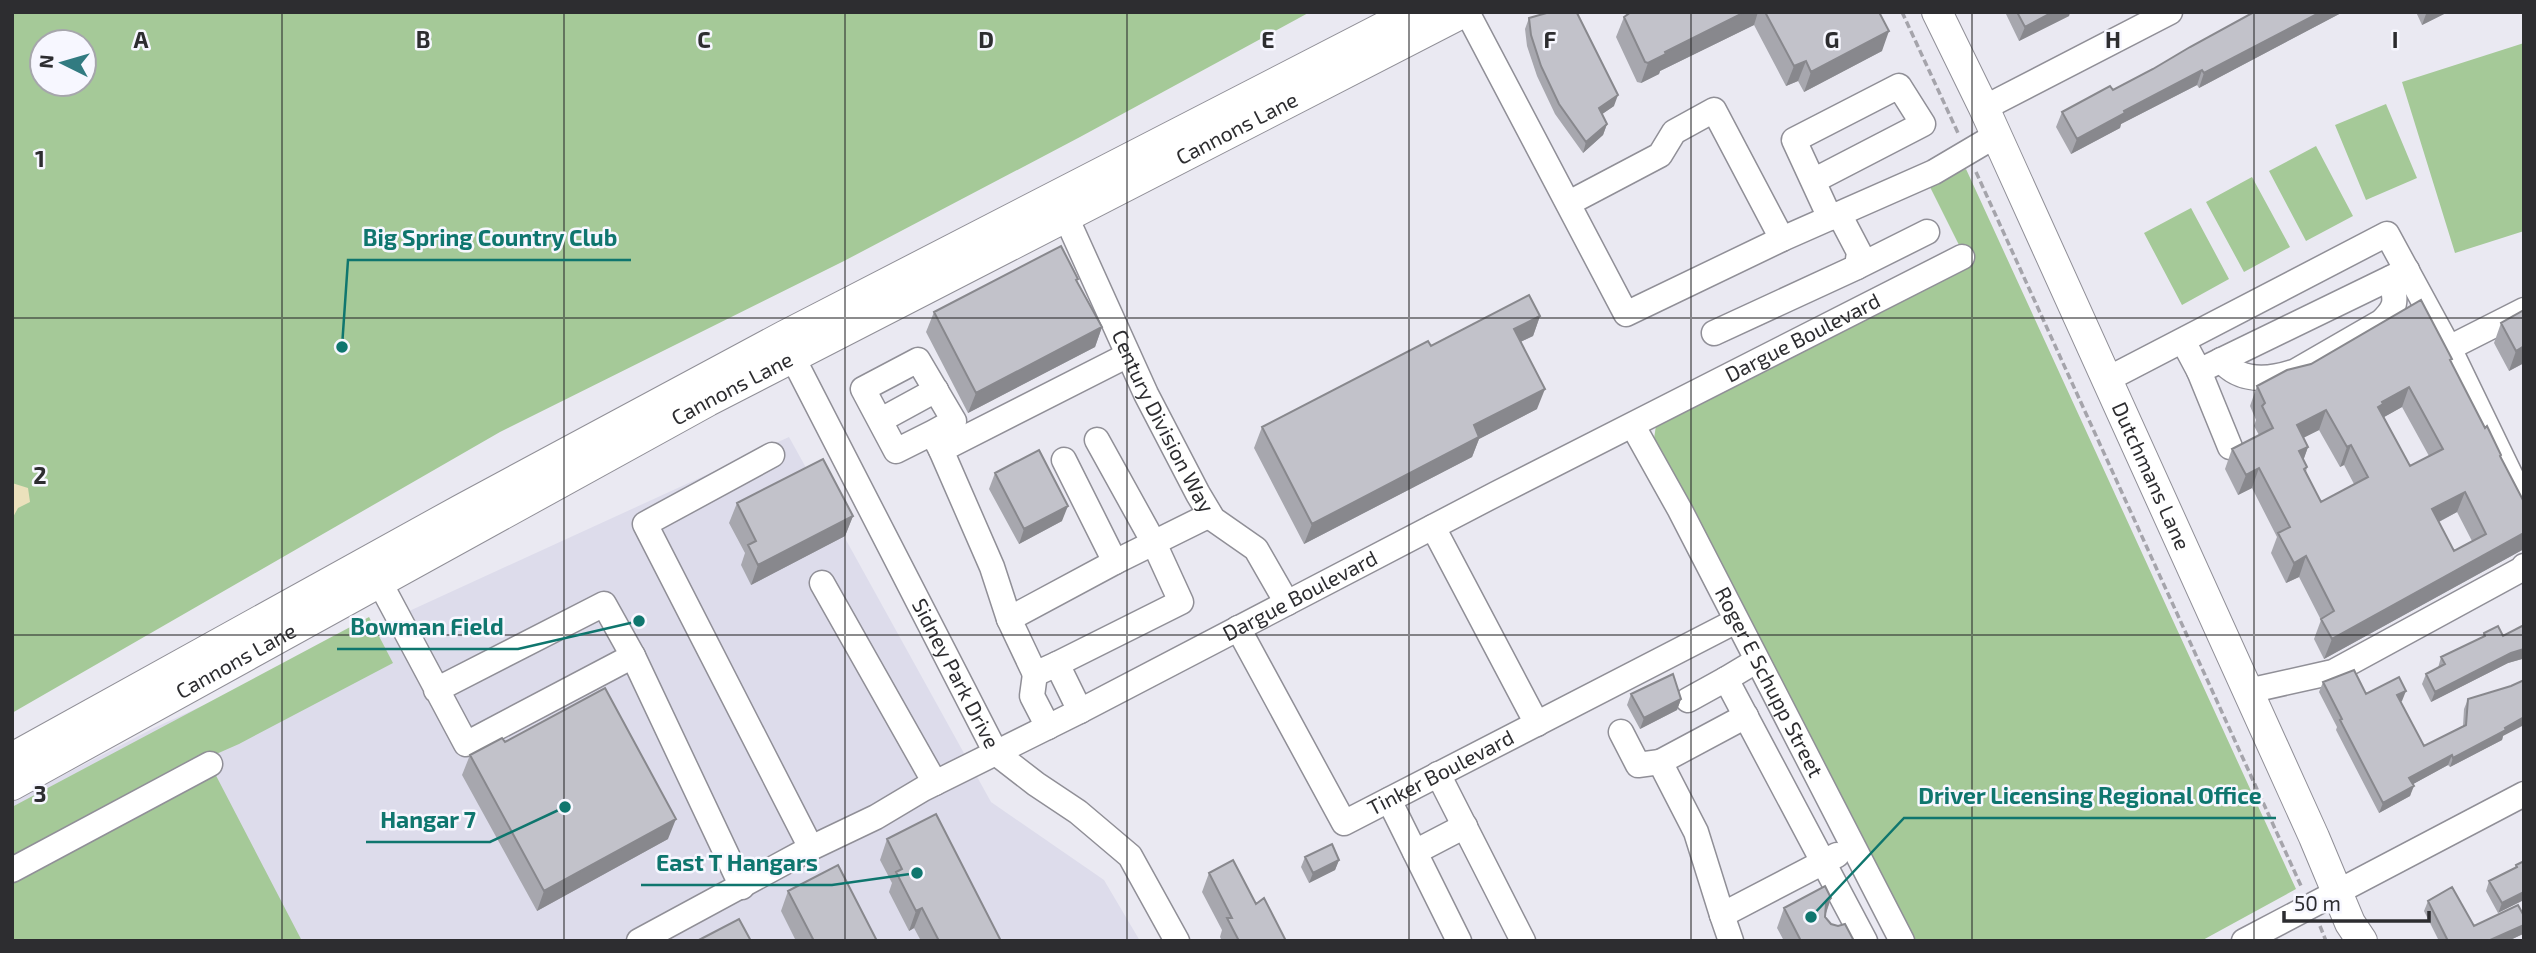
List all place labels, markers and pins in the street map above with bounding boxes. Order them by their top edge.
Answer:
callout: Big Spring Country Club [348,216,631,260]
callout: Bowman Field [337,605,518,649]
callout: Driver Licensing Regional Office [1904,774,2276,818]
callout: Hangar 7 [366,798,490,842]
callout: East T Hangars [641,841,832,885]

